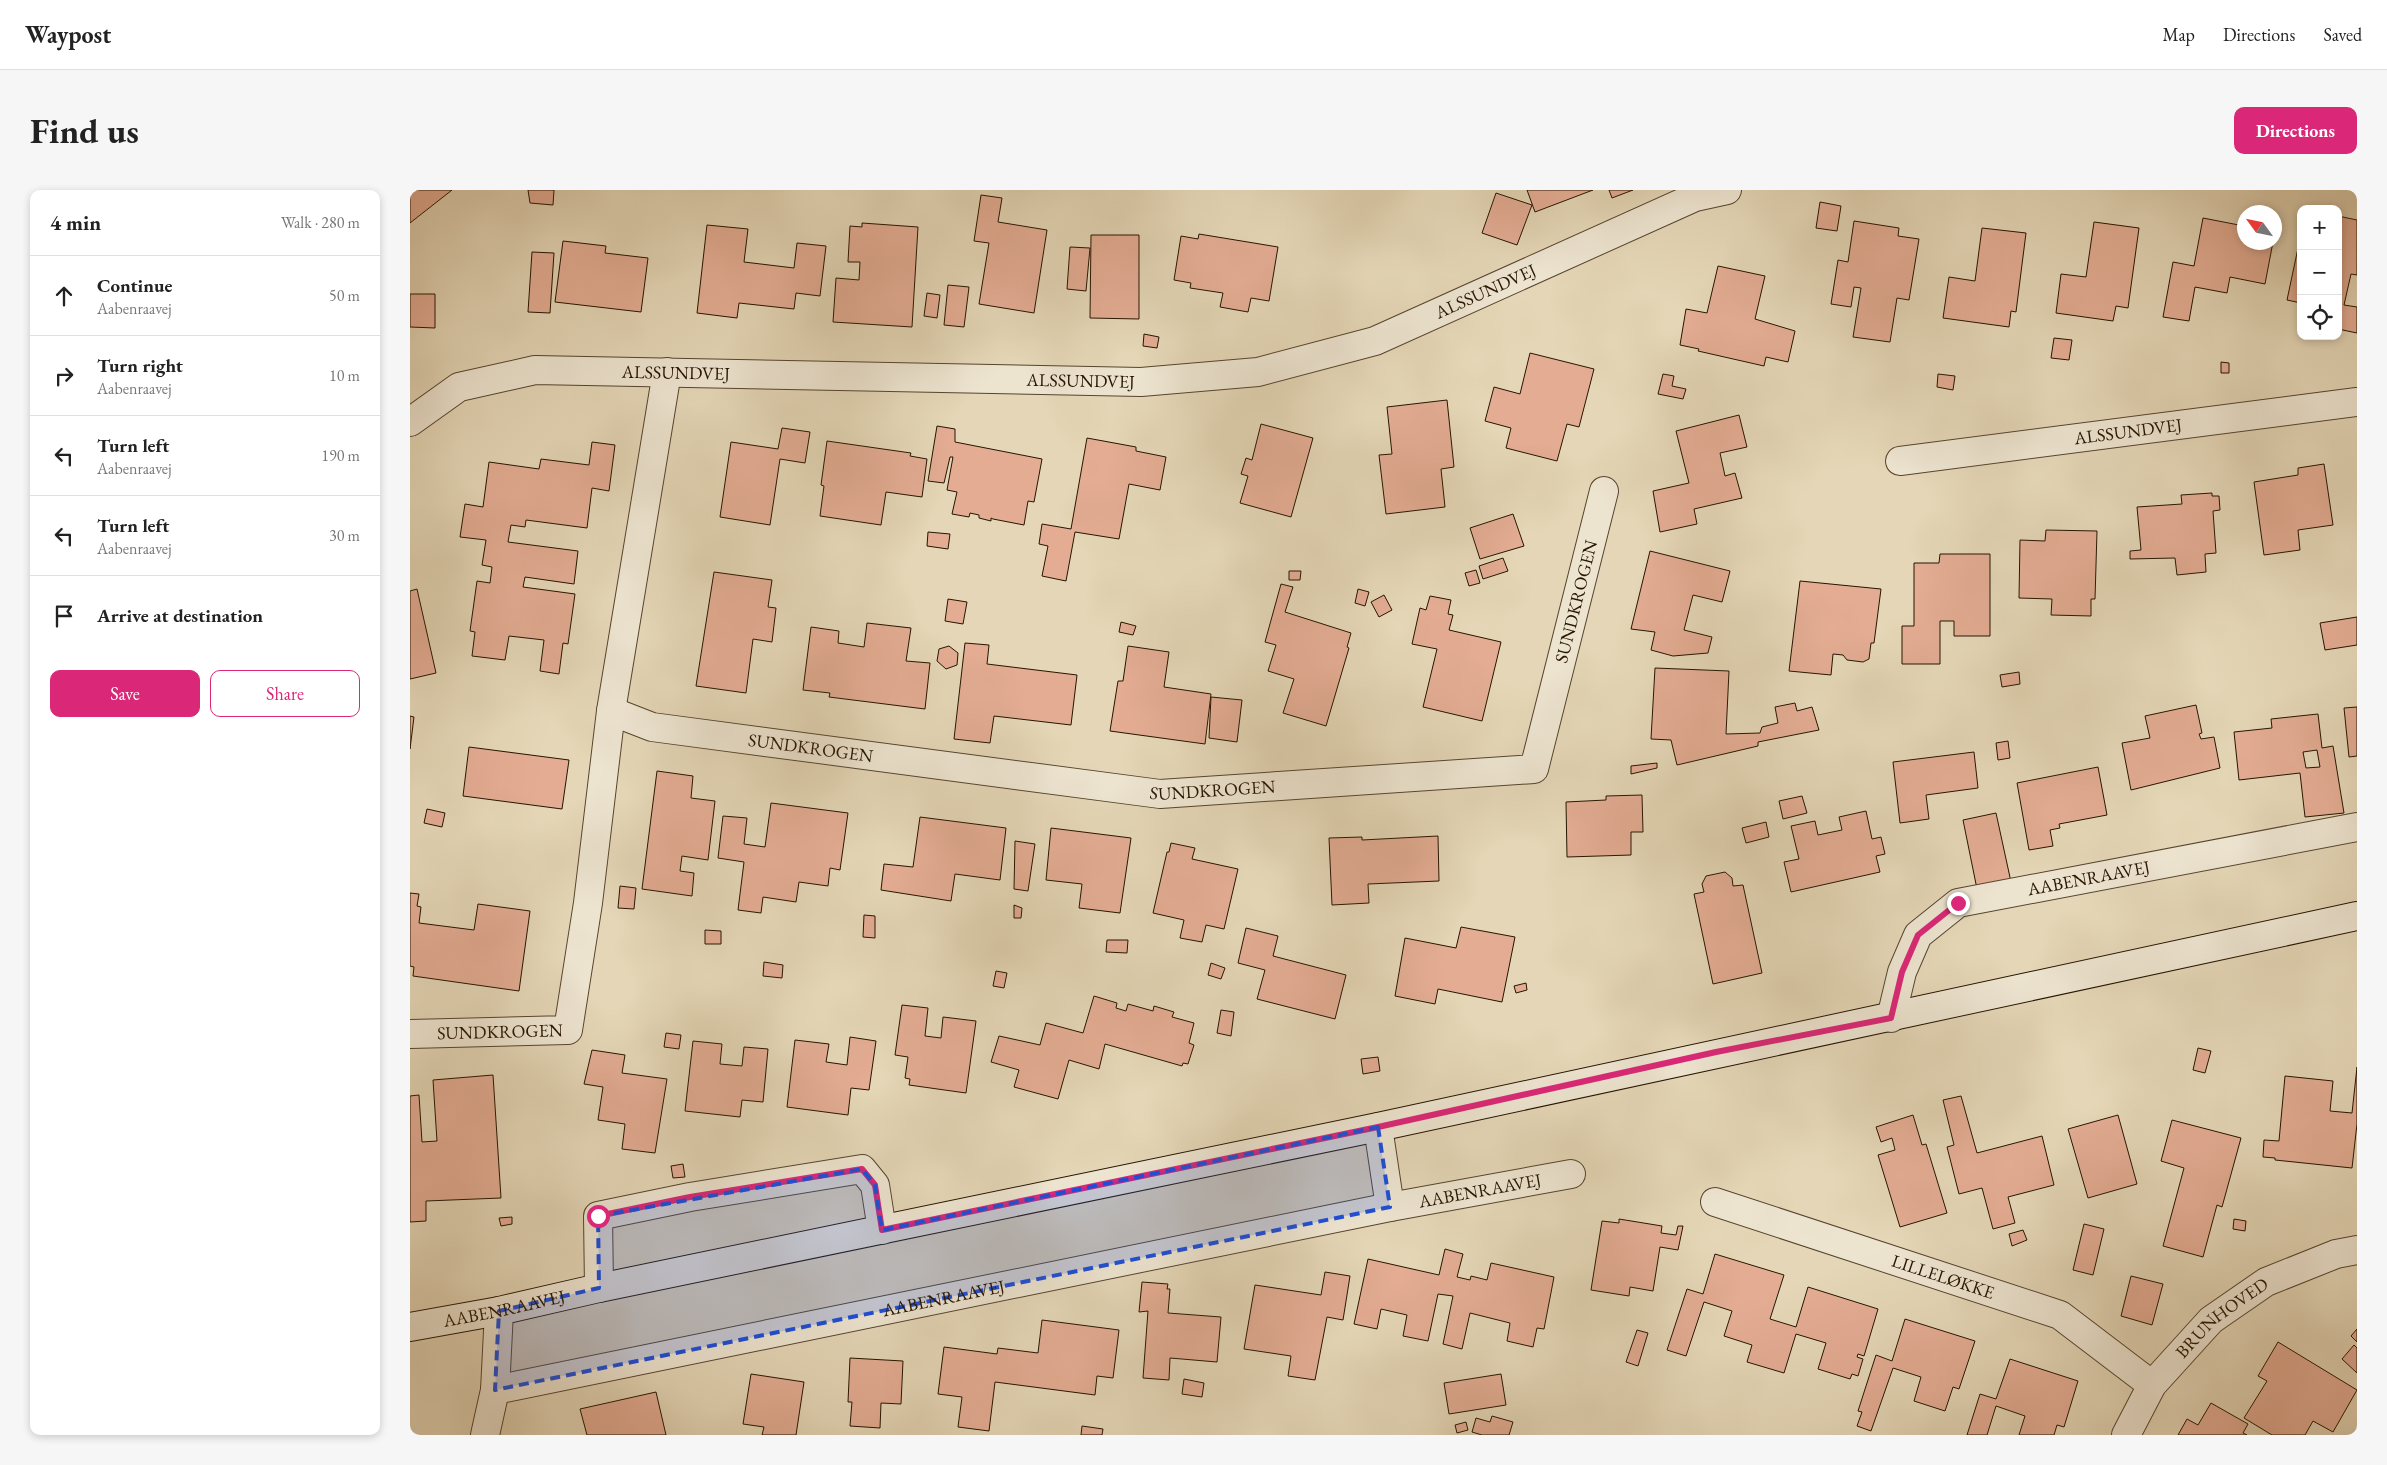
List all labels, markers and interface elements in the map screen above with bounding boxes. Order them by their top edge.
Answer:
text: Waypost [25,19,111,50]
text: Map [2163,23,2195,46]
text: Directions [2223,23,2295,46]
text: Saved [2323,23,2362,46]
button: Directions [2234,107,2357,154]
text: Find us [30,108,139,153]
north arrow [2237,205,2282,250]
map controls [2297,205,2342,340]
button: + [2297,205,2342,250]
text: 4 min [50,209,101,236]
text: Walk · 280 m [281,212,360,233]
button: − [2297,250,2342,295]
street label: ALSSUNDVEJ [1430,258,1540,324]
text: Continue [97,273,172,298]
icon: ahead [50,282,78,310]
text: 50 m [329,285,360,306]
button: locate [2297,295,2342,340]
text: Aabenraavej [97,298,172,319]
text: Turn right [97,353,183,378]
street label: ALSSUNDVEJ [620,360,730,385]
icon: right [50,362,78,390]
text: 10 m [329,365,360,386]
street label: ALSSUNDVEJ [1025,368,1135,393]
text: Aabenraavej [97,378,172,399]
street label: ALSSUNDVEJ [2072,413,2183,450]
text: Turn left [97,433,169,458]
icon: left [50,442,78,470]
text: 190 m [321,445,360,466]
text: Aabenraavej [97,458,172,479]
text: Turn left [97,513,169,538]
icon: left [50,522,78,550]
text: 30 m [329,525,360,546]
street label: SUNDKROGEN [1549,537,1602,665]
text: Aabenraavej [97,538,172,559]
icon: arrive [50,602,78,630]
text: Arrive at destination [97,603,263,628]
button: Save [50,670,200,717]
button: Share [210,670,360,717]
street label: SUNDKROGEN [747,728,875,767]
street label: SUNDKROGEN [1148,774,1277,805]
street label: AABENRAAVEJ [2025,855,2152,901]
route end [1947,892,1970,915]
street label: SUNDKROGEN [437,1018,564,1044]
street label: AABENRAAVEJ [1416,1168,1543,1213]
route start [587,1205,610,1228]
street label: LILLELØKKE [1889,1249,1998,1304]
street label: BRUNHOVED [2170,1272,2272,1362]
street label: AABENRAAVEJ [879,1274,1007,1322]
street label: AABENRAAVEJ [440,1284,567,1332]

